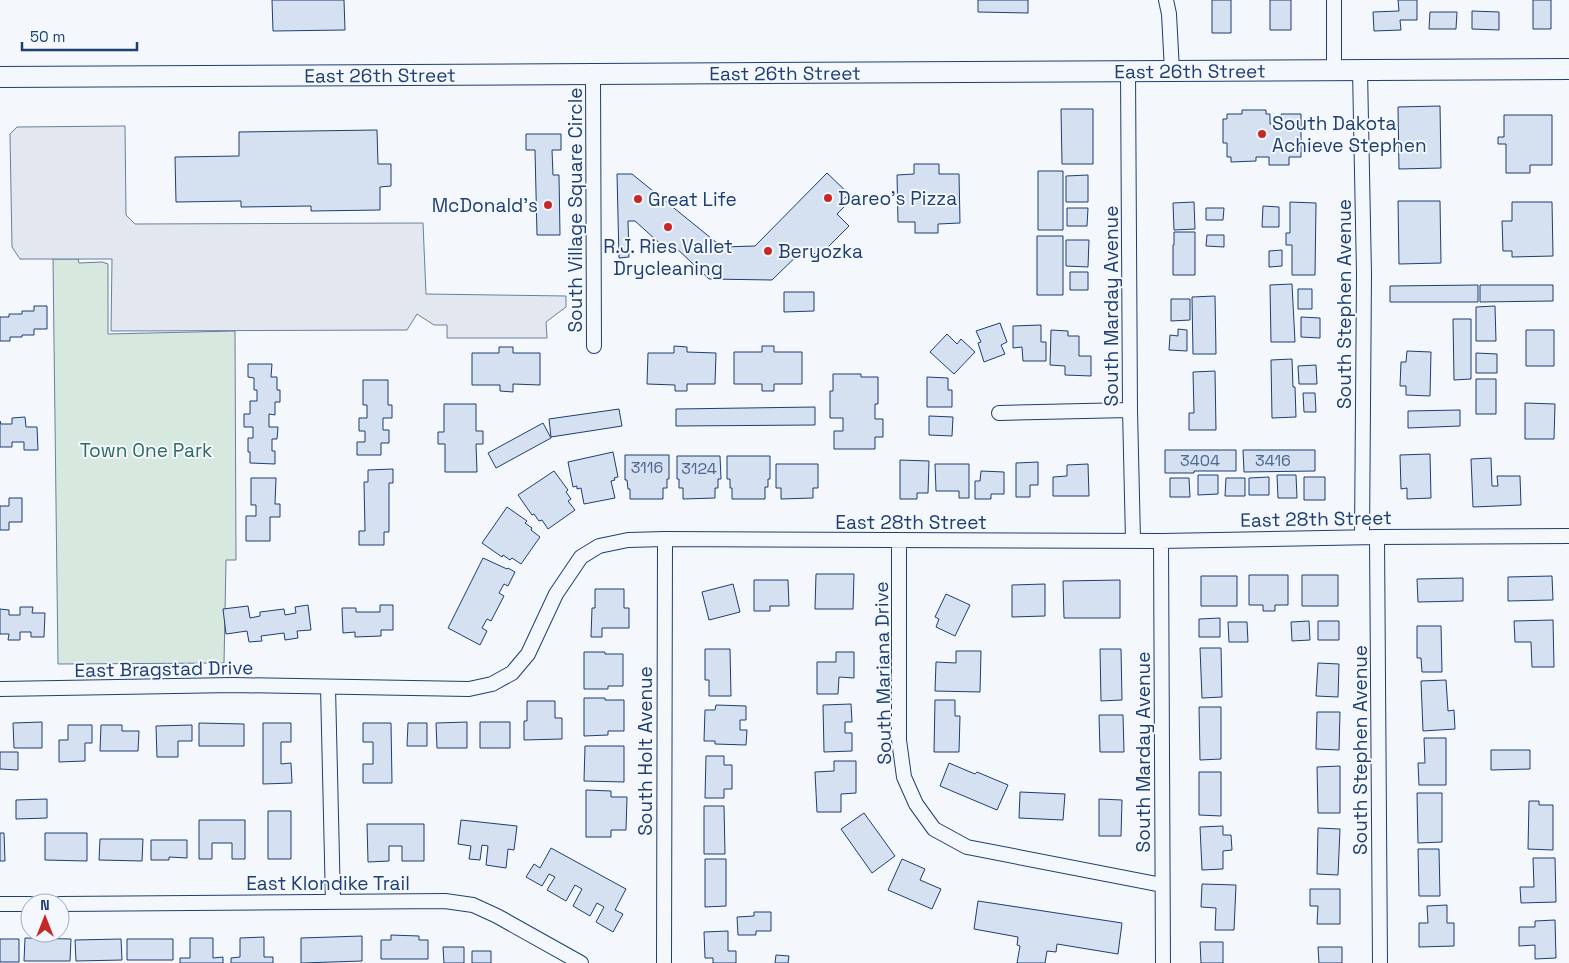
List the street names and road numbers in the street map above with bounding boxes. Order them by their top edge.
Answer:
street label: East 26th Street [1114,58,1266,84]
street label: East 26th Street [709,60,861,86]
street label: East 26th Street [304,62,456,88]
street label: South Village Square Circle [563,87,588,333]
street label: South Stephen Avenue [1332,199,1357,409]
street label: South Marday Avenue [1099,206,1124,406]
street label: East 28th Street [1240,505,1392,533]
street label: East 28th Street [835,510,987,535]
street label: South Mariana Drive [869,581,897,765]
street label: South Stephen Avenue [1348,645,1373,855]
street label: South Marday Avenue [1131,652,1156,852]
street label: East Bragstad Drive [74,655,254,683]
street label: South Holt Avenue [633,666,658,836]
street label: East Klondike Trail [246,871,410,896]

